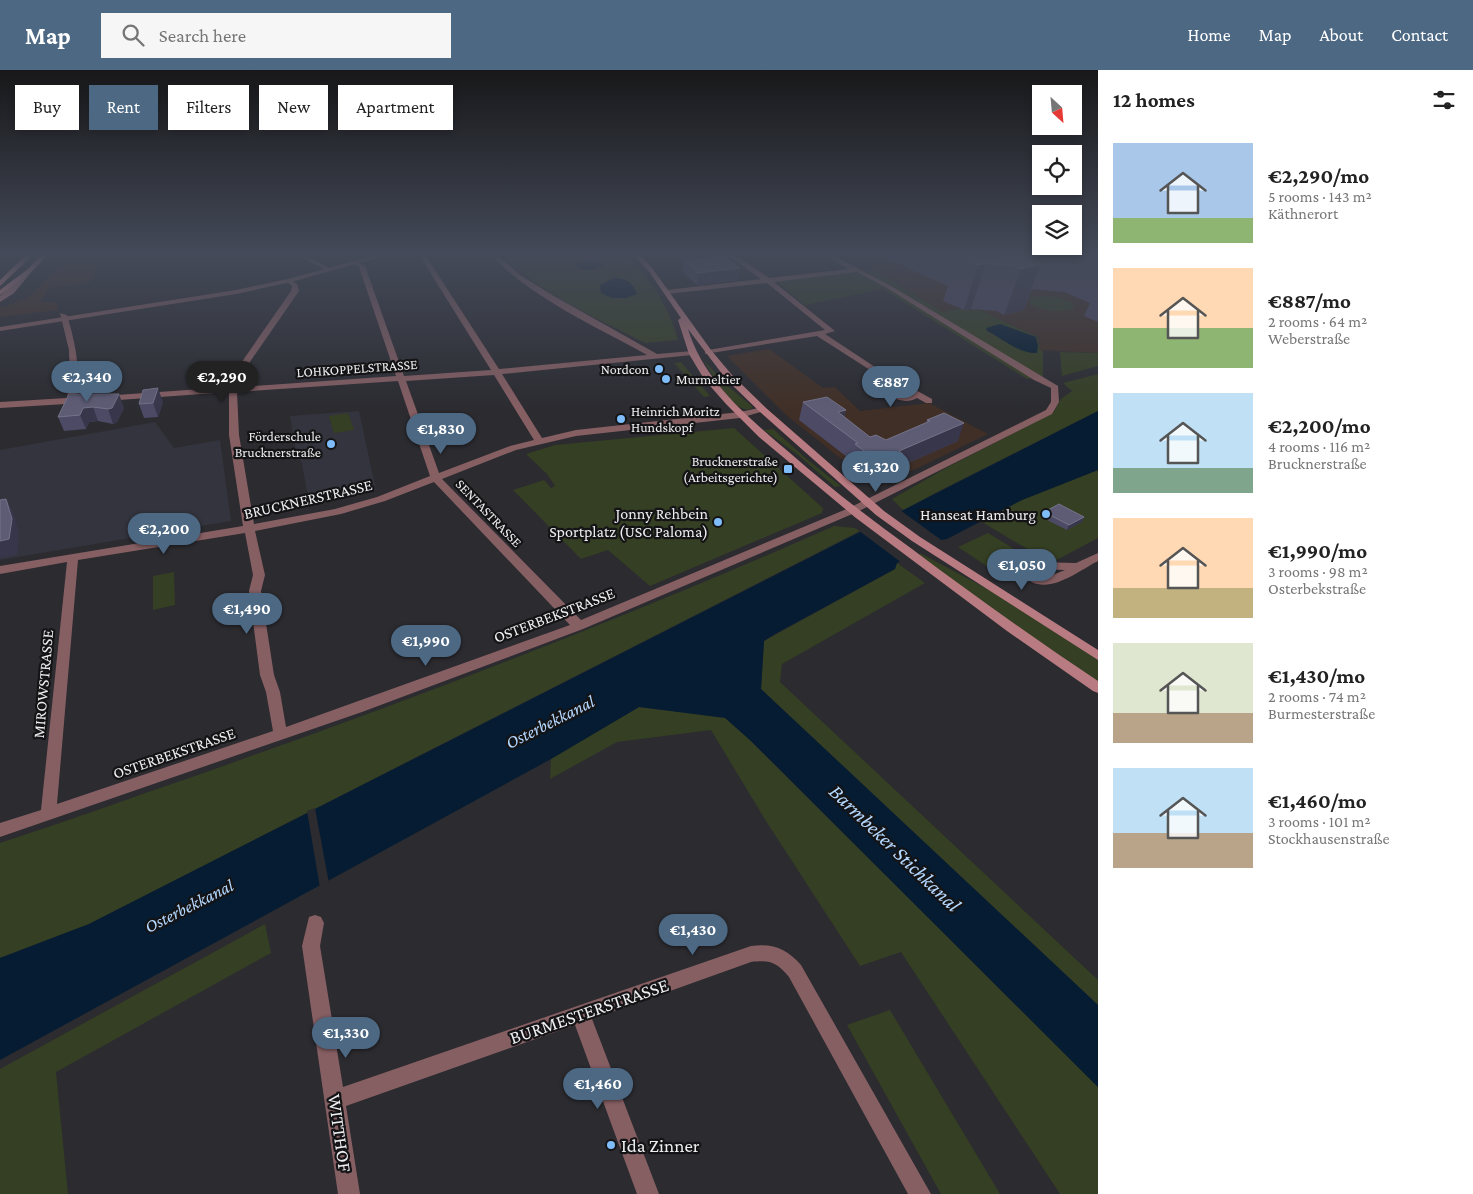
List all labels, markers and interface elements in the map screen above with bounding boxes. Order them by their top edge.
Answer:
search box [101,13,451,58]
icon: search [119,21,147,49]
text: Map [25,22,71,49]
text: Search here [159,25,246,46]
text: Home [1188,25,1231,45]
text: Map [1259,25,1291,45]
text: About [1319,25,1363,45]
text: Contact [1391,25,1448,45]
chip: Buy [15,85,79,130]
chip: Rent [89,85,158,130]
chip: Filters [168,85,249,130]
chip: New [259,85,328,130]
chip: Apartment [338,85,453,130]
north arrow [1032,85,1082,135]
map controls [1032,85,1082,255]
icon: filters [1430,86,1458,114]
text: 12 homes [1113,88,1195,112]
button: locate [1032,145,1082,195]
icon: home [1153,163,1213,223]
text: €2,290/mo [1268,164,1369,188]
text: 5 rooms · 143 m² [1268,188,1372,205]
button: layers [1032,205,1082,255]
text: Käthnerort [1268,205,1338,222]
icon: home [1153,288,1213,348]
text: €887/mo [1268,289,1351,313]
text: 2 rooms · 64 m² [1268,313,1367,330]
text: Weberstraße [1268,330,1350,347]
street label: LOHKOPPELSTRASSE [296,356,418,380]
pin: €2,340 [46,360,128,403]
pin: €2,290 [181,360,263,403]
place label: Nordcon [601,361,649,377]
marker: Nordcon [653,363,665,375]
pin: €887 [861,366,921,408]
text: €2,340 [62,368,112,385]
text: €2,290 [197,368,247,385]
place label: Murmeltier [676,371,741,387]
marker: Murmeltier [660,373,672,385]
text: €887 [873,373,909,390]
place label: Heinrich Moritz Hundskopf [631,403,720,435]
pin: €1,830 [400,412,482,455]
marker: Heinrich Moritz Hundskopf [615,413,627,425]
icon: home [1153,413,1213,473]
text: €2,200/mo [1268,414,1371,438]
text: €1,830 [417,420,465,437]
place label: Förderschule Brucknerstraße [235,428,321,460]
marker: Förderschule Brucknerstraße [325,438,337,450]
text: 4 rooms · 116 m² [1268,438,1370,455]
pin: €1,320 [835,450,917,493]
place label: Brucknerstraße (Arbeitsgerichte) [683,453,778,486]
text: Brucknerstraße [1268,455,1367,472]
text: €1,320 [853,458,899,475]
marker: Brucknerstraße (Arbeitsgerichte) [782,463,794,475]
street label: BRUCKNERSTRASSE [242,476,374,522]
street label: SENTASTRASSE [453,476,526,551]
place label: Jonny Rehbein Sportplatz (USC Paloma) [549,505,708,541]
place label: Hanseat Hamburg [920,506,1036,524]
marker: Hanseat Hamburg [1040,508,1052,520]
pin: €2,200 [123,512,205,555]
marker: Jonny Rehbein Sportplatz (USC Paloma) [712,516,724,528]
text: €2,200 [139,520,189,537]
icon: home [1153,538,1213,598]
text: €1,990/mo [1268,539,1367,563]
pin: €1,050 [981,548,1063,591]
text: €1,050 [998,556,1046,573]
text: 3 rooms · 98 m² [1268,563,1368,580]
text: Osterbekstraße [1268,580,1366,597]
street label: OSTERBEKSTRASSE [491,584,617,646]
pin: €1,490 [206,592,288,635]
text: €1,490 [223,600,271,617]
pin: €1,990 [385,624,467,667]
street label: MIROWSTRASSE [30,629,56,739]
text: €1,990 [402,632,450,649]
icon: home [1153,663,1213,723]
text: €1,430/mo [1268,664,1365,688]
text: 2 rooms · 74 m² [1268,688,1366,705]
water label: Osterbekkanal [502,691,598,753]
text: Burmesterstraße [1268,705,1375,722]
street label: OSTERBEKSTRASSE [111,724,238,782]
water label: Barmbeker Stichkanal [824,779,966,917]
icon: home [1153,788,1213,848]
text: €1,460/mo [1268,789,1367,813]
text: 3 rooms · 101 m² [1268,813,1371,830]
text: Stockhausenstraße [1268,830,1390,847]
water label: Osterbekkanal [141,875,237,937]
pin: €1,430 [652,914,734,956]
text: €1,430 [670,921,716,938]
street label: BURMESTERSTRASSE [507,974,671,1048]
pin: €1,330 [305,1016,387,1059]
text: €1,330 [323,1024,369,1041]
pin: €1,460 [557,1068,639,1110]
text: €1,460 [574,1075,622,1092]
street label: WITTHOF [324,1093,356,1174]
place label: Ida Zinner [621,1135,700,1156]
marker: Ida Zinner [605,1139,617,1151]

